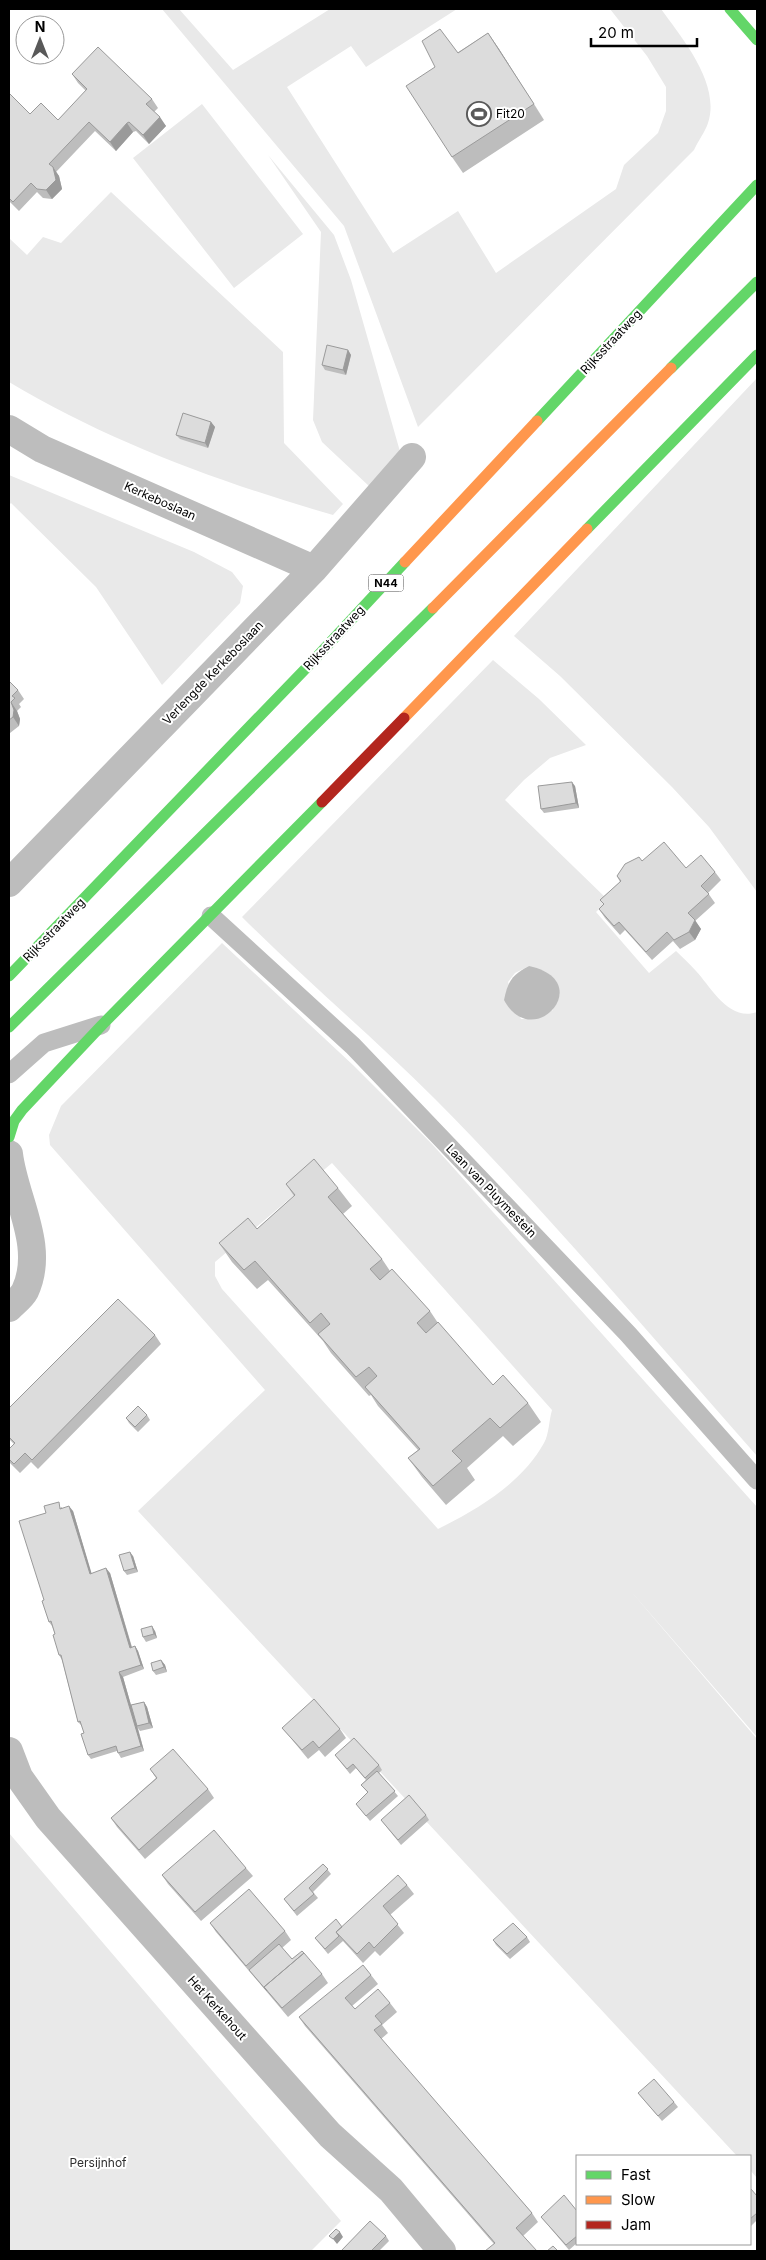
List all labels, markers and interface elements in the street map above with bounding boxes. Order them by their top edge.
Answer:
north arrow [15,15,65,65]
scale bar [591,15,697,47]
text: N [35,18,45,35]
text: 20 m [598,23,634,42]
sports icon: Fit20 [466,101,492,127]
place label: Fit20 [496,106,525,121]
street label: Rijksstraatweg [577,306,644,377]
street label: Kerkeboslaan [122,478,198,523]
road number: N44 [368,574,404,592]
street label: Rijksstraatweg [300,602,367,673]
street label: Verlengde Kerkeboslaan [159,618,266,728]
street label: Rijksstraatweg [19,895,88,965]
street label: Laan van Pluymestein [443,1141,540,1240]
street label: Het Kerkehout [185,1972,250,2043]
park label: Persijnhof [69,2155,127,2170]
legend [576,2155,751,2245]
text: Fast [621,2165,651,2184]
text: Slow [621,2190,655,2209]
text: Jam [621,2215,651,2234]

